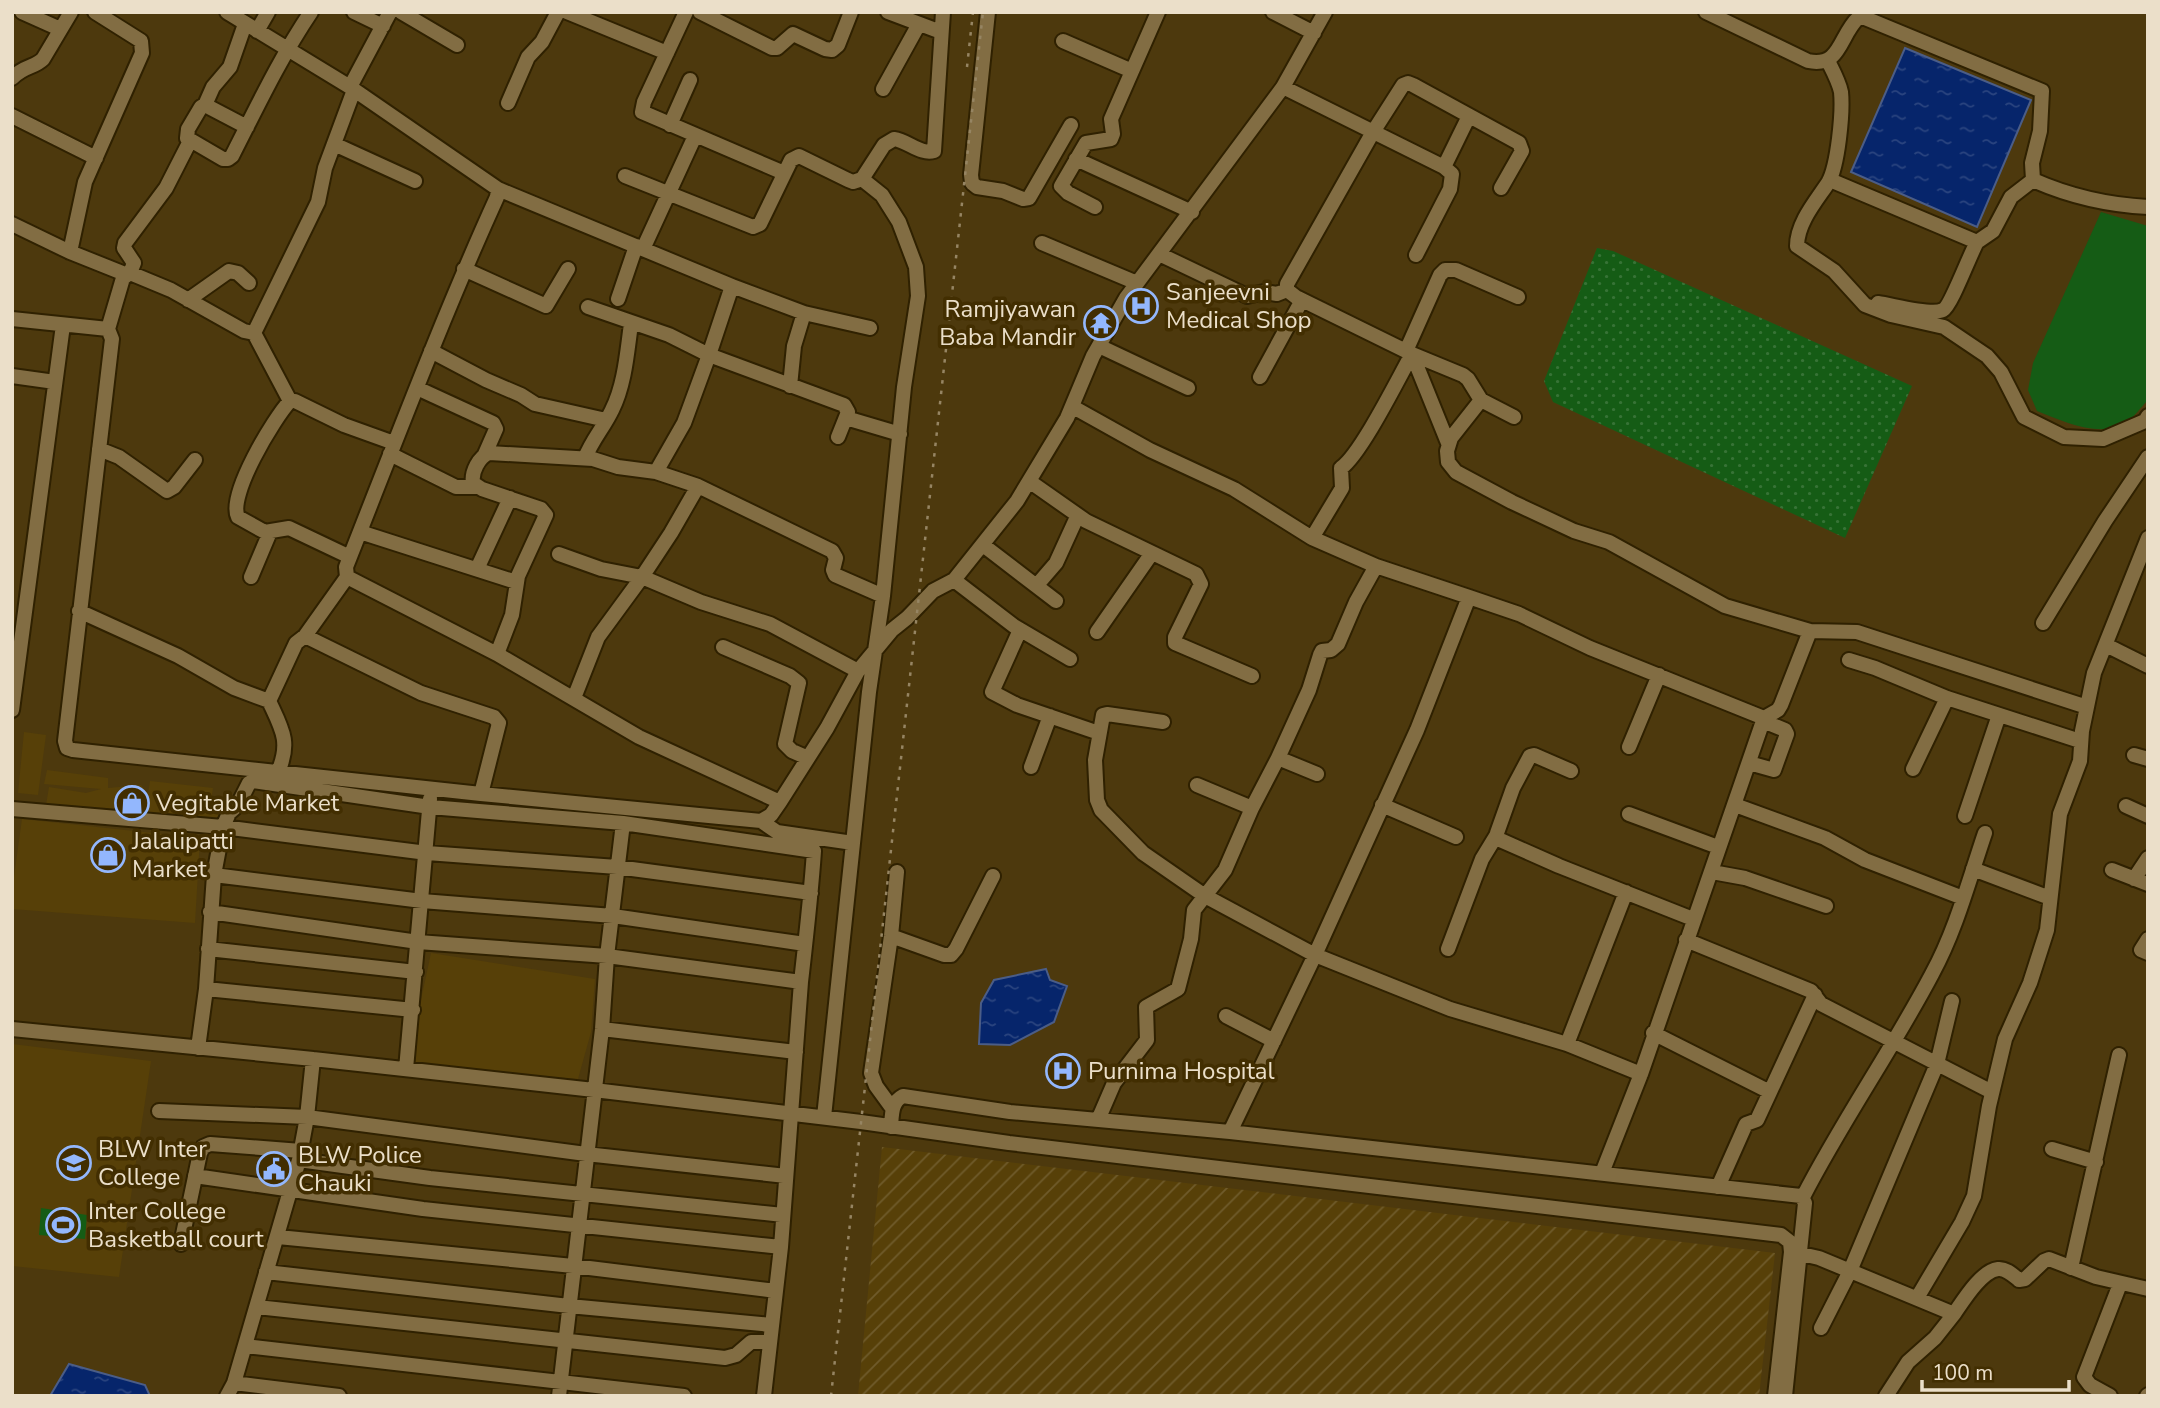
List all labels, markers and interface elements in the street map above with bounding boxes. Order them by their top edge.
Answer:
place label: Sanjeevni Medical Shop [1166,276,1312,336]
hospital icon: Sanjeevni Medical Shop [1122,287,1160,325]
place label: Ramjiyawan Baba Mandir [939,293,1076,353]
temple icon: Ramjiyawan Baba Mandir [1082,304,1120,342]
shop icon: Vegitable Market [113,784,151,822]
place label: Vegitable Market [155,787,340,819]
place label: Jalalipatti Market [131,825,234,885]
shop icon: Jalalipatti Market [89,836,127,874]
hospital icon: Purnima Hospital [1044,1052,1082,1090]
place label: Purnima Hospital [1088,1055,1275,1087]
place label: BLW Inter College [98,1133,207,1193]
place label: BLW Police Chauki [298,1139,422,1199]
school or university icon: BLW Inter College [55,1144,93,1182]
public building icon: BLW Police Chauki [255,1150,293,1188]
place label: Inter College Basketball court [88,1195,264,1255]
sports icon: Inter College Basketball court [44,1206,82,1244]
scale bar [1922,1348,2069,1392]
text: 100 m [1932,1359,1993,1387]

